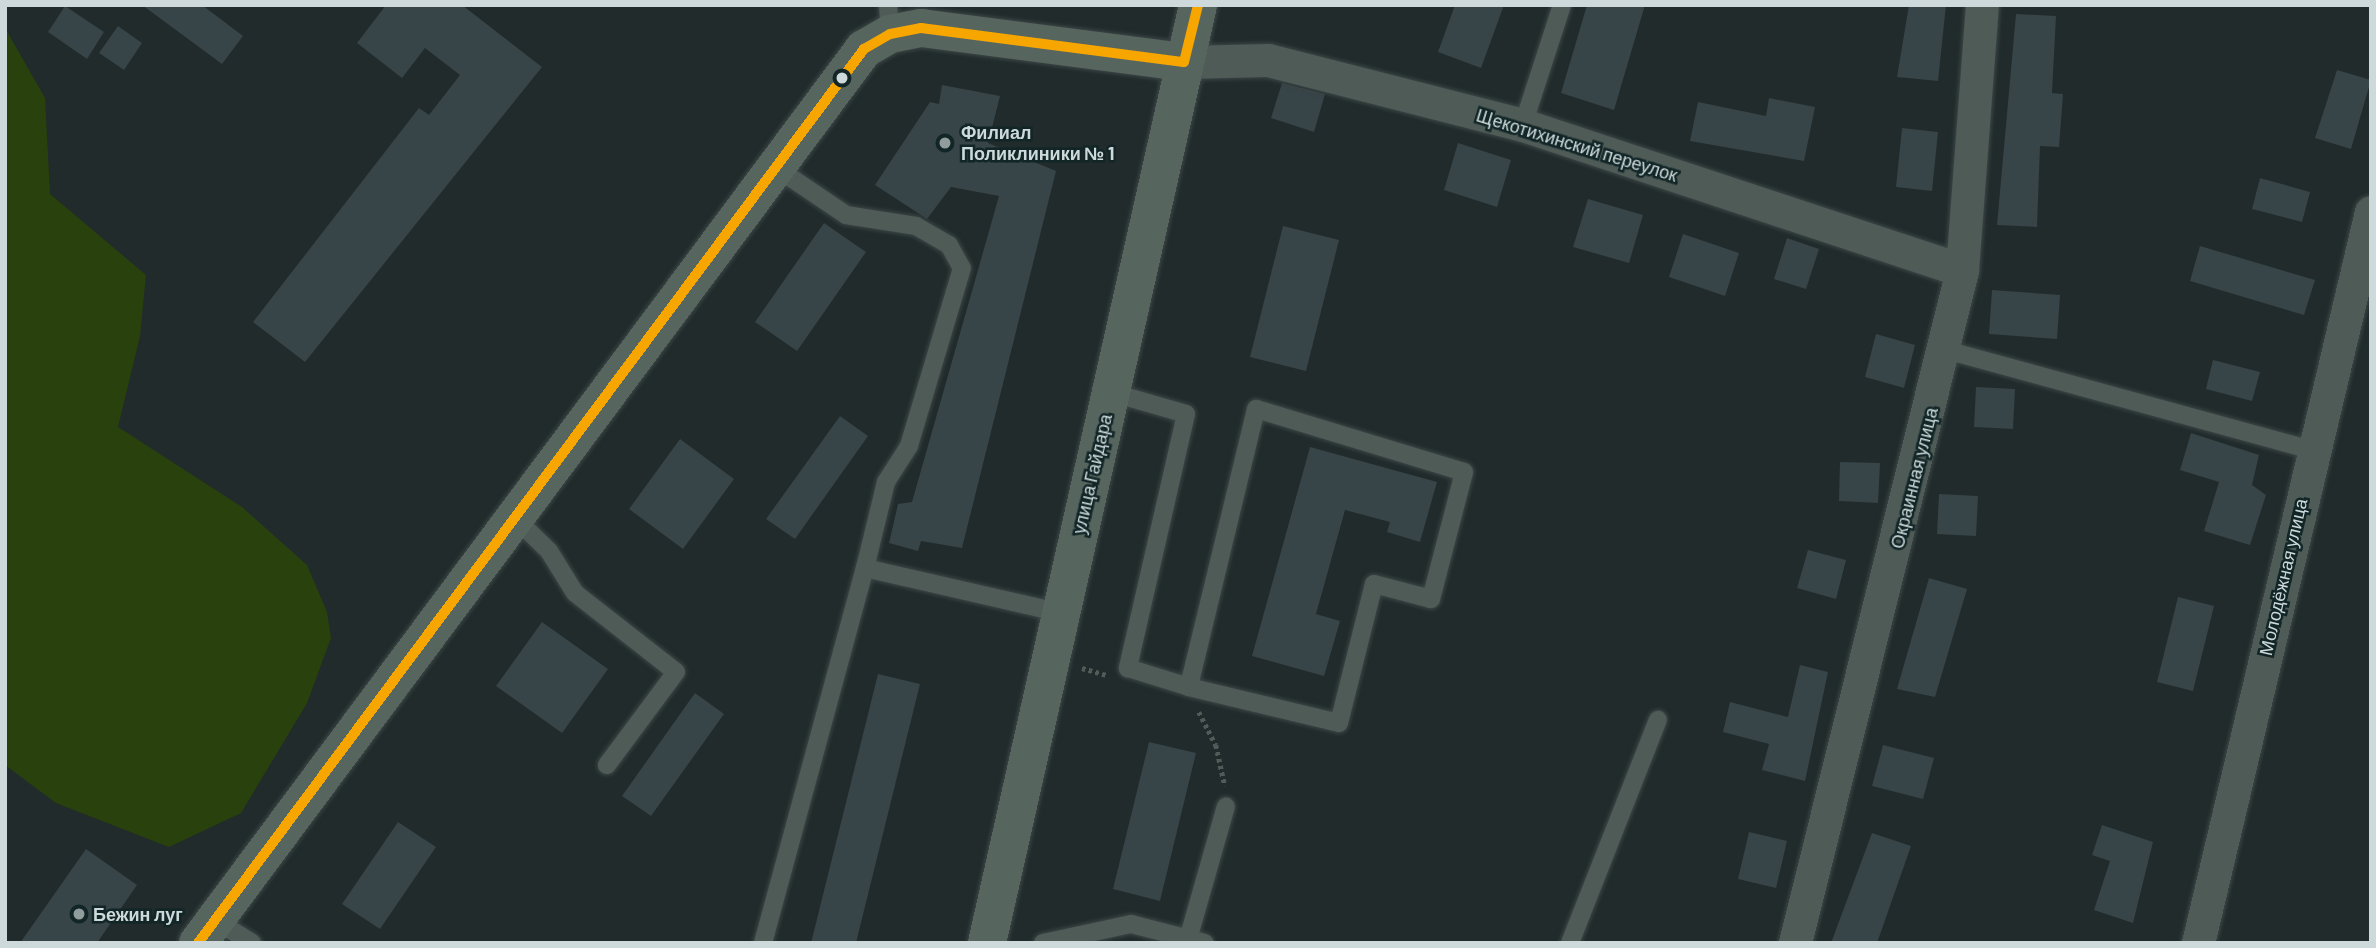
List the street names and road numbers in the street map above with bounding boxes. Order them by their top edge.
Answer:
street label: Щекотихинский переулок [1474,104,1680,186]
street label: Окраинная улица [1886,405,1942,551]
street label: улица Гайдара [1068,412,1116,536]
street label: Молодёжная улица [2254,496,2312,658]

